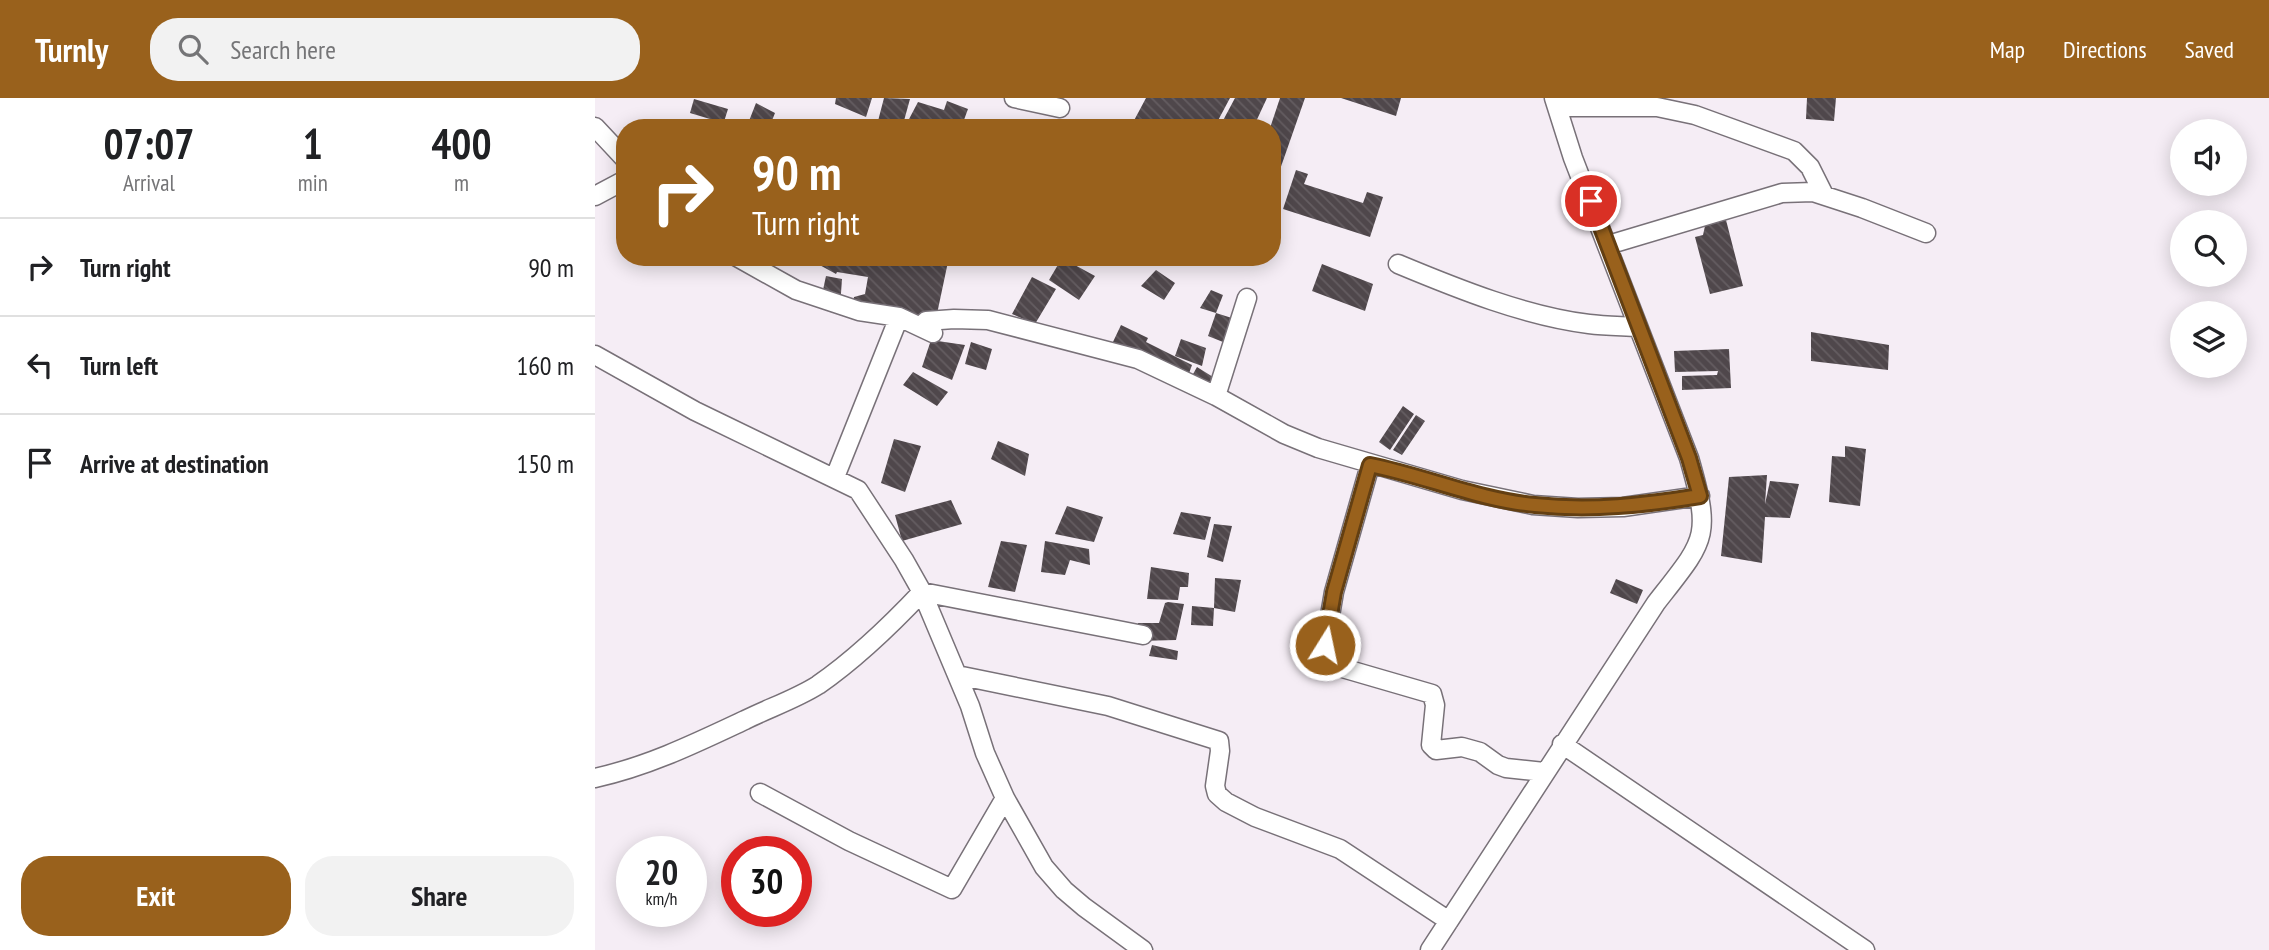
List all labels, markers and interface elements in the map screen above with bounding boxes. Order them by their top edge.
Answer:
search box [150,18,640,81]
text: Turnly [35,28,108,71]
icon: search [174,30,212,68]
text: Search here [230,33,336,66]
text: Map [1990,34,2025,65]
text: Directions [2063,34,2147,65]
text: Saved [2185,34,2234,65]
text: 07:07 [103,116,194,171]
text: 1 [303,116,323,171]
text: 400 [431,116,492,171]
map controls [2170,119,2247,378]
button: sound [2170,119,2247,196]
text: 90 m [752,140,841,204]
icon: right [637,147,728,238]
text: Arrival [123,168,175,197]
text: min [298,168,328,197]
text: m [454,168,469,197]
pin [1561,171,1621,231]
icon: arrive [1572,182,1610,220]
text: Turn right [752,202,860,244]
button: search [2170,210,2247,287]
icon: right [21,248,59,286]
text: Turn right [80,251,171,284]
text: 90 m [528,251,574,284]
button: layers [2170,301,2247,378]
icon: left [21,346,59,384]
text: Turn left [80,349,158,382]
text: 160 m [516,349,574,382]
icon: arrive [21,444,59,482]
text: Arrive at destination [80,447,269,480]
text: 150 m [516,447,574,480]
position arrow [1288,608,1362,682]
speed limit sign: 30 [721,836,812,927]
text: 20 [645,849,678,895]
button: Exit [21,856,291,936]
button: Share [305,856,574,936]
text: km/h [646,887,677,910]

